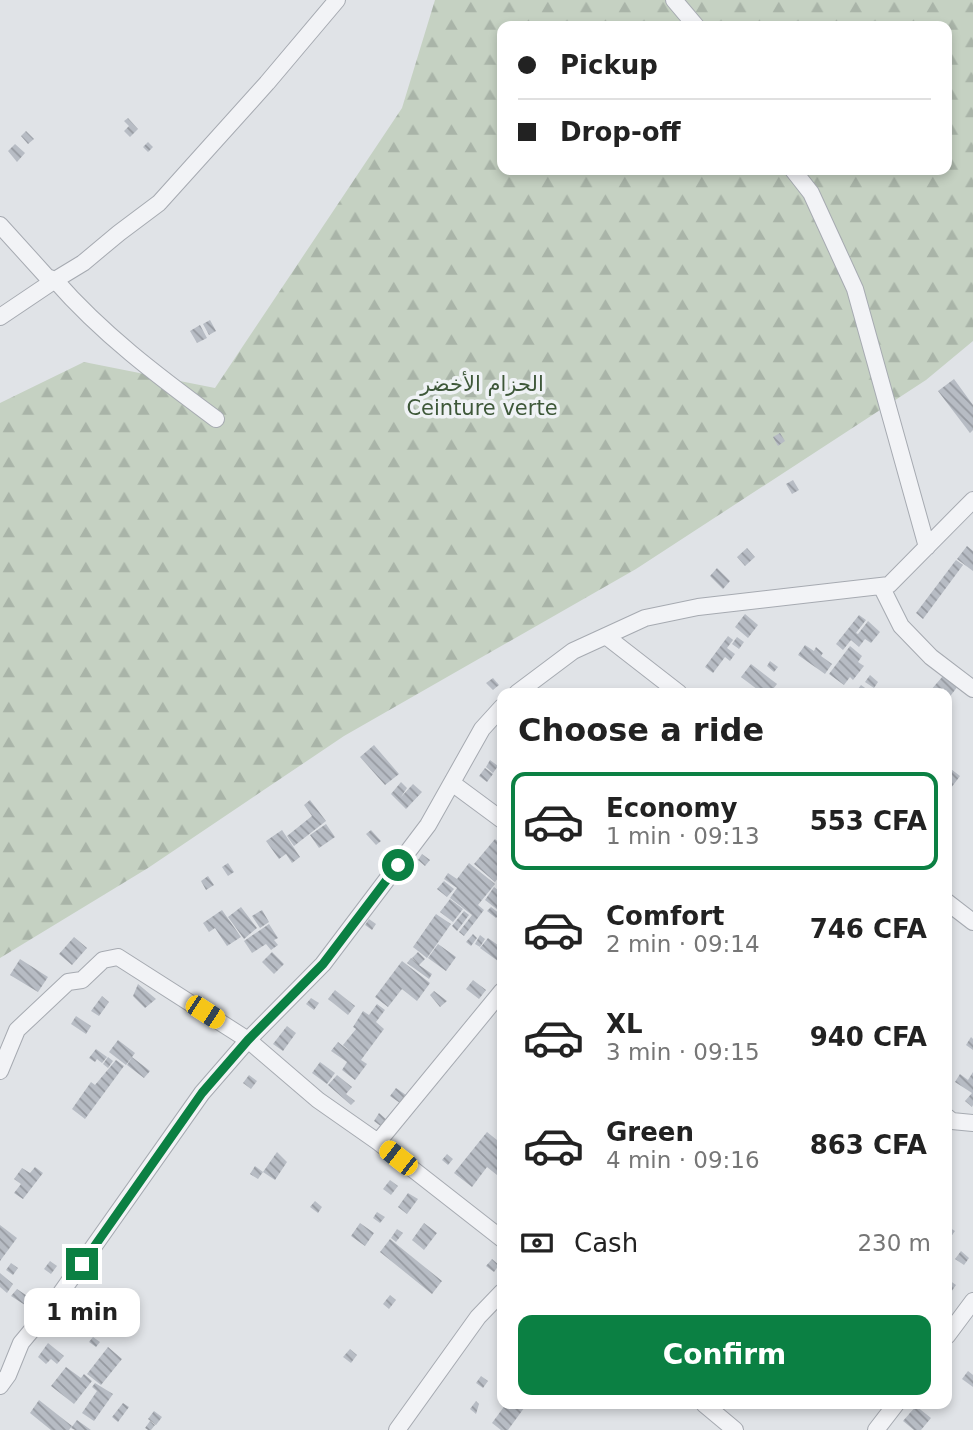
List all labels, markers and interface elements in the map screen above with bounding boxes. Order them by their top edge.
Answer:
text: Pickup [560,50,658,80]
text: Drop-off [560,117,681,147]
park label: الحزام الأخضر Ceinture verte [406,371,558,420]
text: Choose a ride [518,711,764,749]
icon: car [522,790,585,853]
text: Economy [606,793,737,823]
text: 553 CFA [810,806,927,836]
text: 1 min · 09:13 [606,823,760,849]
route start [382,849,414,881]
icon: car [522,898,585,961]
text: Comfort [606,901,724,931]
text: 746 CFA [810,914,927,944]
text: 2 min · 09:14 [606,931,760,957]
car [182,992,229,1032]
icon: car [522,1006,585,1069]
text: XL [606,1009,643,1039]
text: 940 CFA [810,1022,927,1052]
text: 3 min · 09:15 [606,1039,760,1065]
icon: car [522,1114,585,1177]
text: Green [606,1117,694,1147]
text: 863 CFA [810,1130,927,1160]
car [375,1137,422,1179]
text: 4 min · 09:16 [606,1147,760,1173]
icon: cash [518,1224,556,1262]
text: Cash [574,1228,638,1258]
text: 230 m [857,1230,931,1256]
route end [66,1248,98,1280]
callout: 1 min [24,1288,140,1338]
text: 1 min [46,1299,118,1325]
button: Confirm [518,1315,931,1395]

